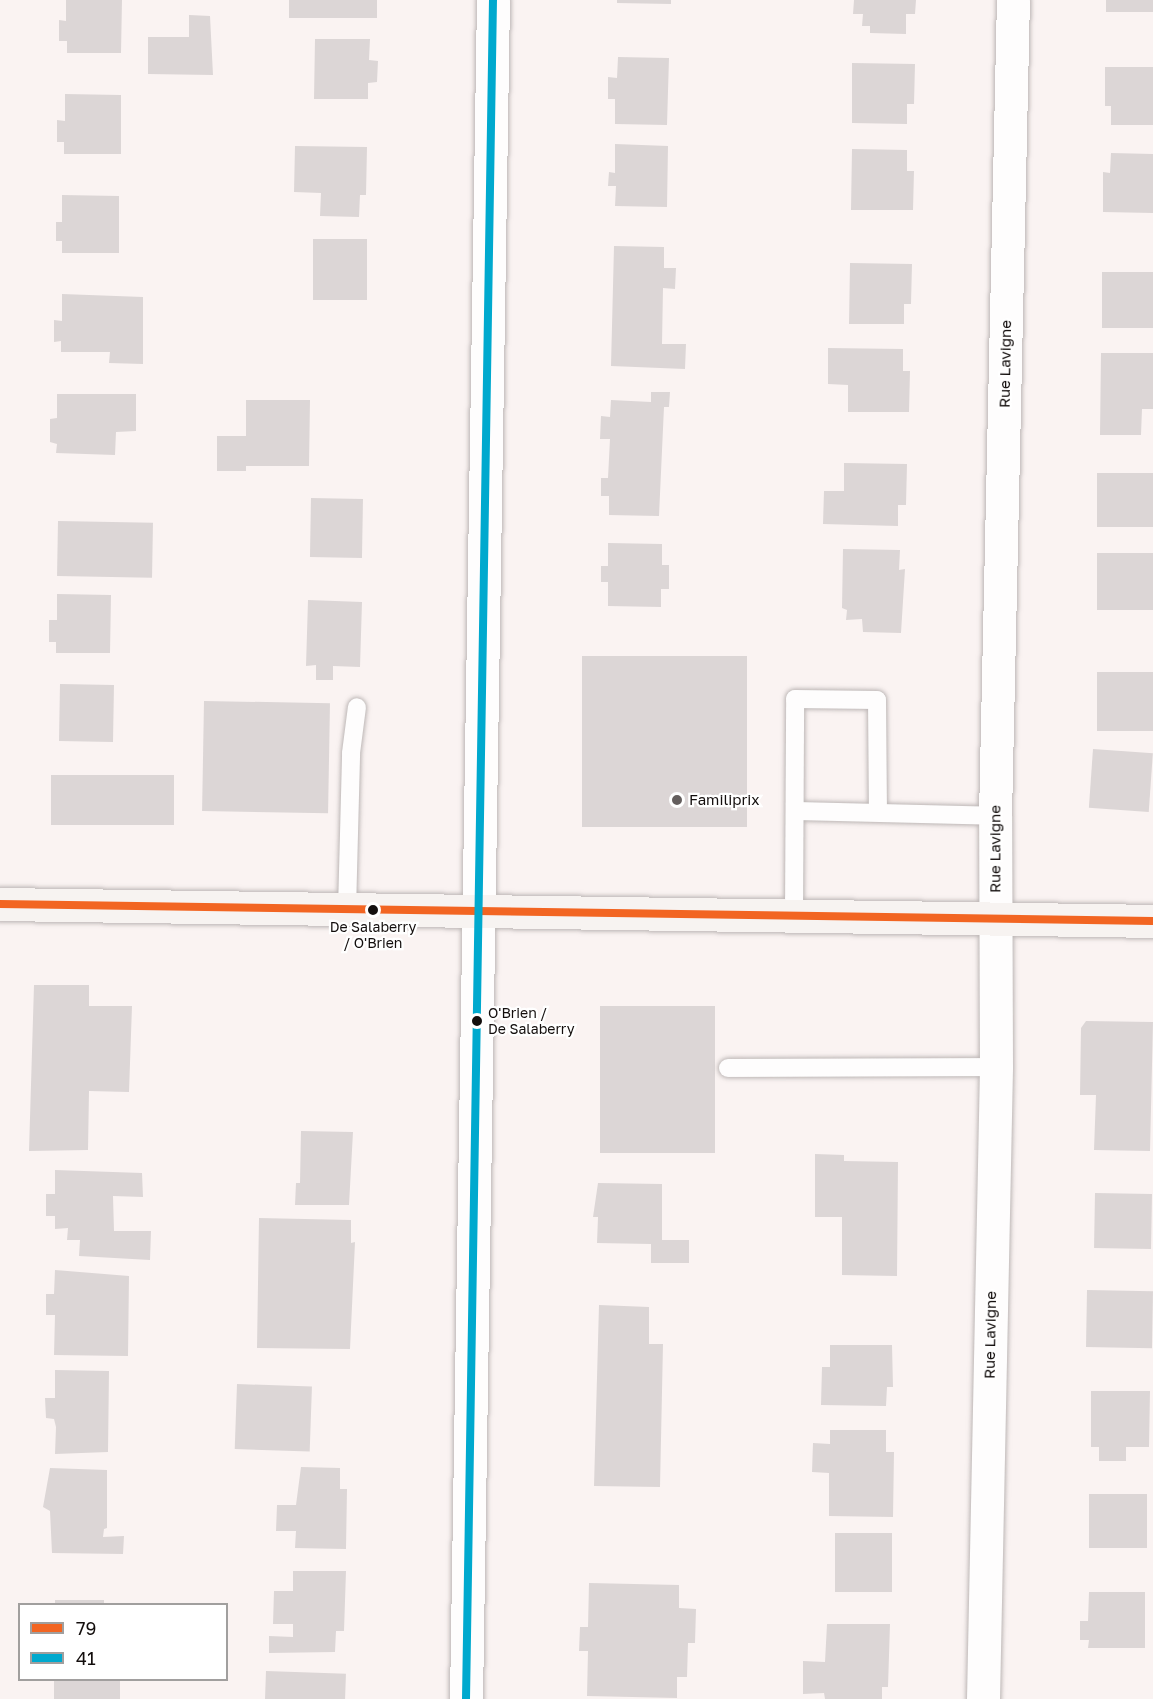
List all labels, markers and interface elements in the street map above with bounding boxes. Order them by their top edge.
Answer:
street label: Rue Lavigne [995,320,1015,408]
place label: Familiprix [689,791,760,809]
marker: Familiprix [670,793,684,807]
street label: Rue Lavigne [986,805,1004,893]
marker: De Salaberry / O'Brien [367,904,379,916]
place label: De Salaberry / O'Brien [330,919,416,952]
place label: O'Brien / De Salaberry [488,1005,575,1038]
marker: O'Brien / De Salaberry [471,1015,483,1027]
street label: Rue Lavigne [980,1291,1000,1379]
legend [18,1603,228,1681]
text: 79 [76,1617,96,1639]
text: 41 [76,1647,96,1669]

